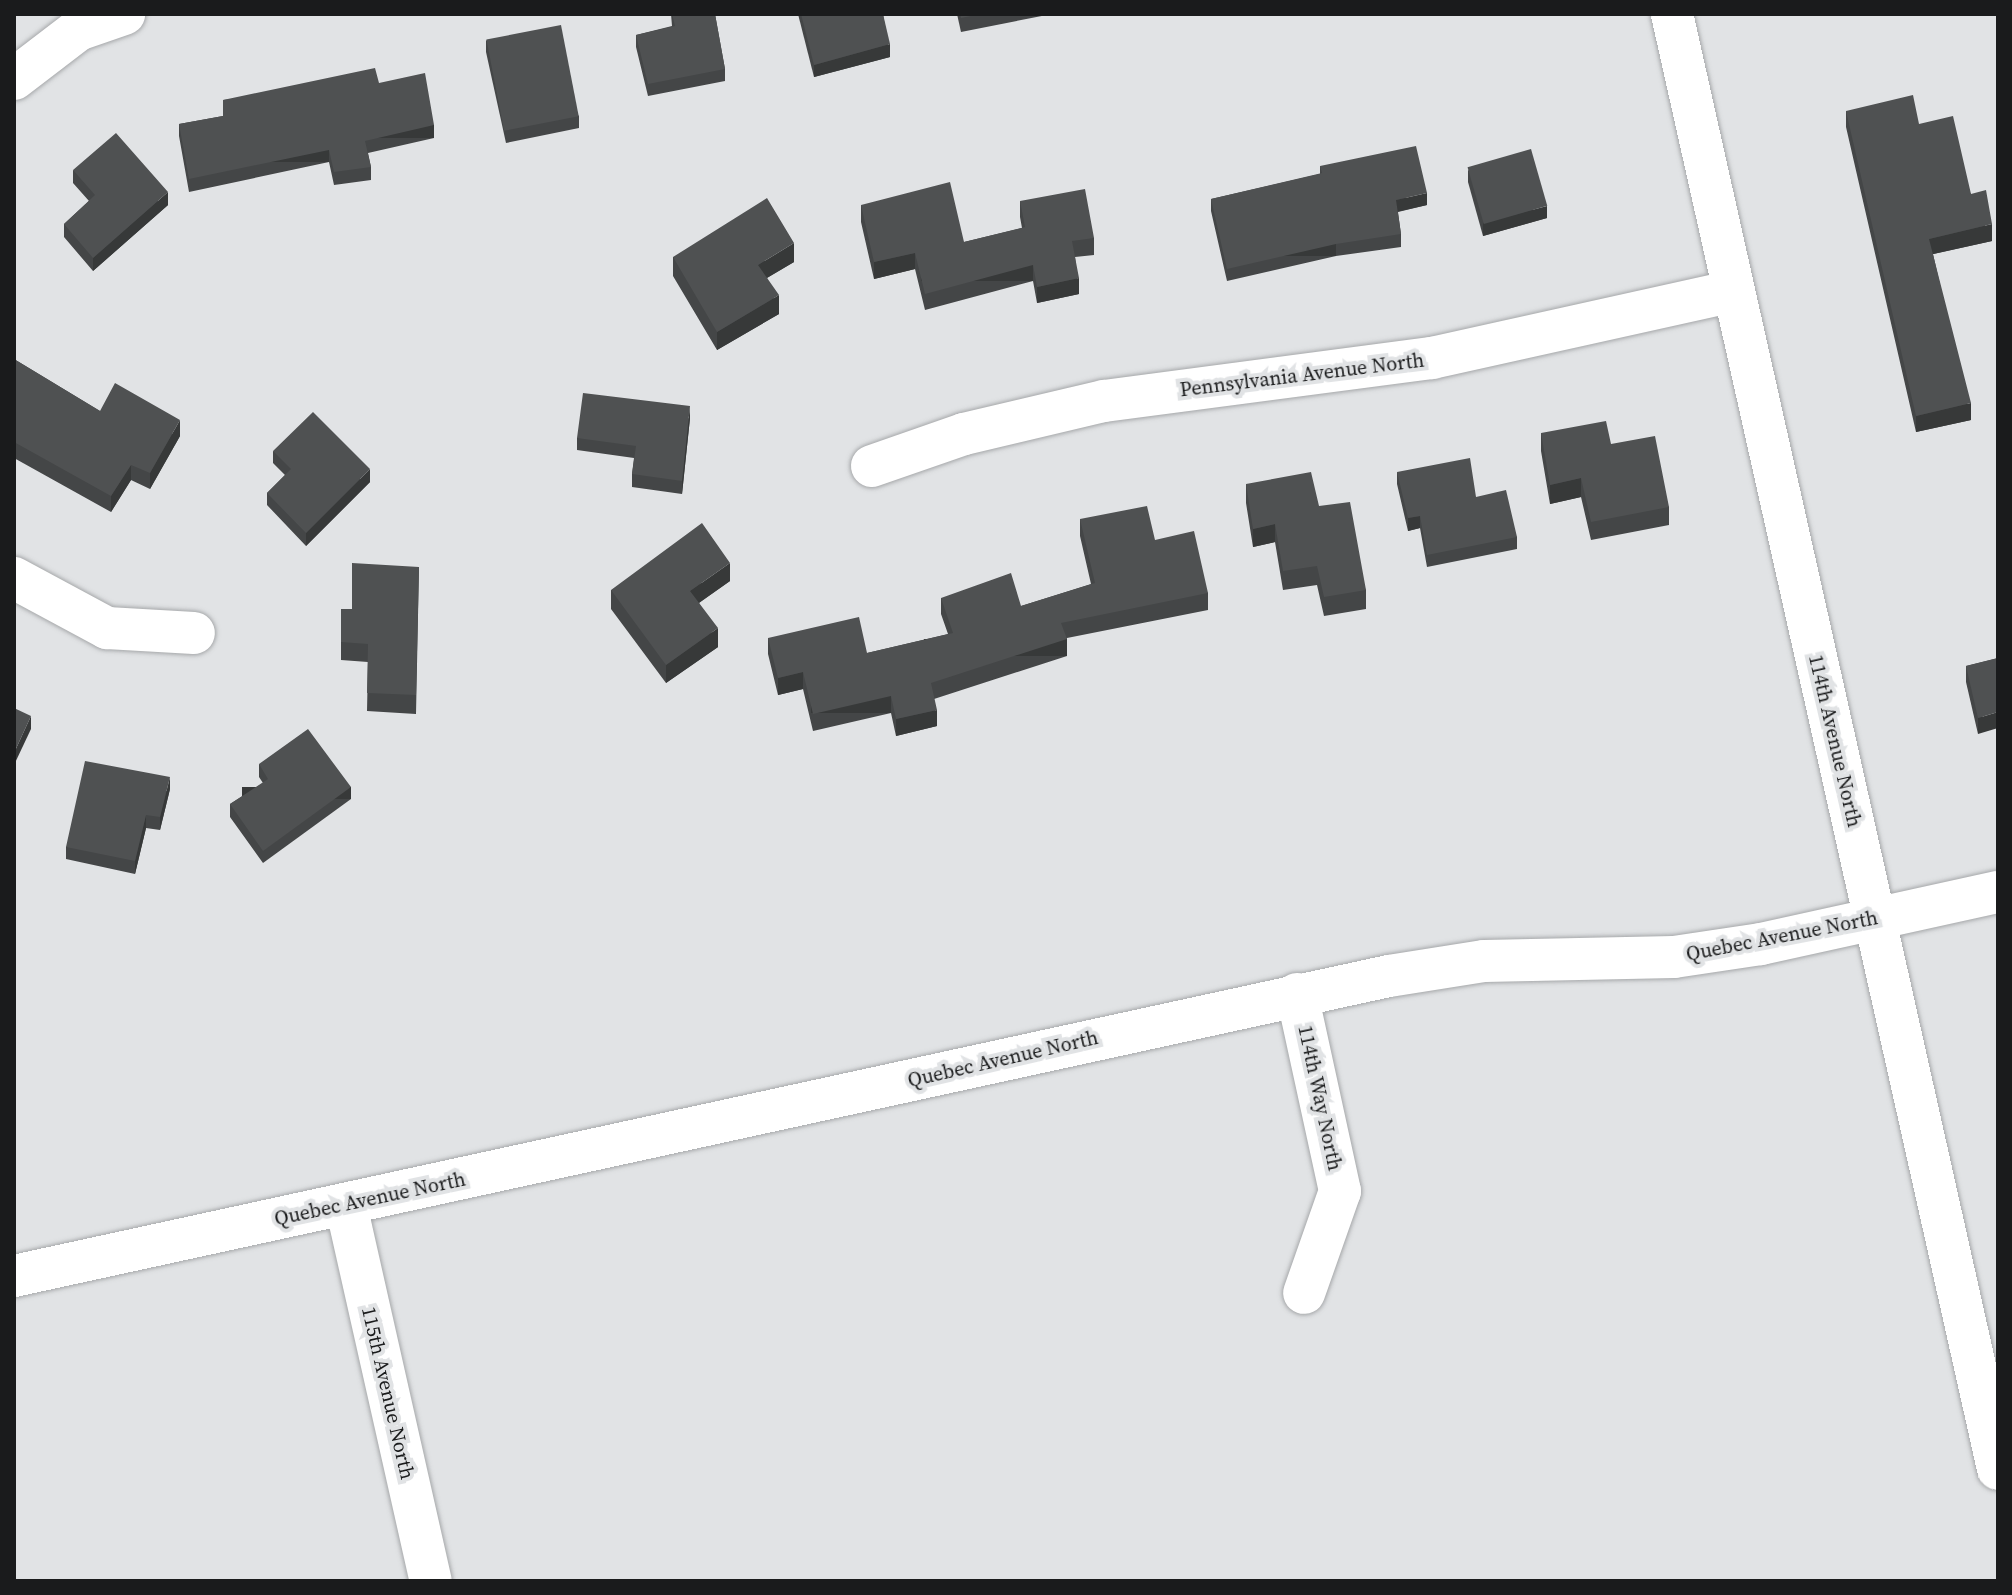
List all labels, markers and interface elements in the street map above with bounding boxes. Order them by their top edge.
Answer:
street label: Pennsylvania Avenue North [1178,348,1426,402]
street label: 114th Avenue North [1803,652,1867,830]
street label: Quebec Avenue North [1684,906,1880,966]
street label: 114th Way North [1293,1023,1347,1173]
street label: Quebec Avenue North [905,1025,1101,1093]
street label: Quebec Avenue North [272,1167,468,1231]
street label: 115th Avenue North [356,1304,420,1482]

